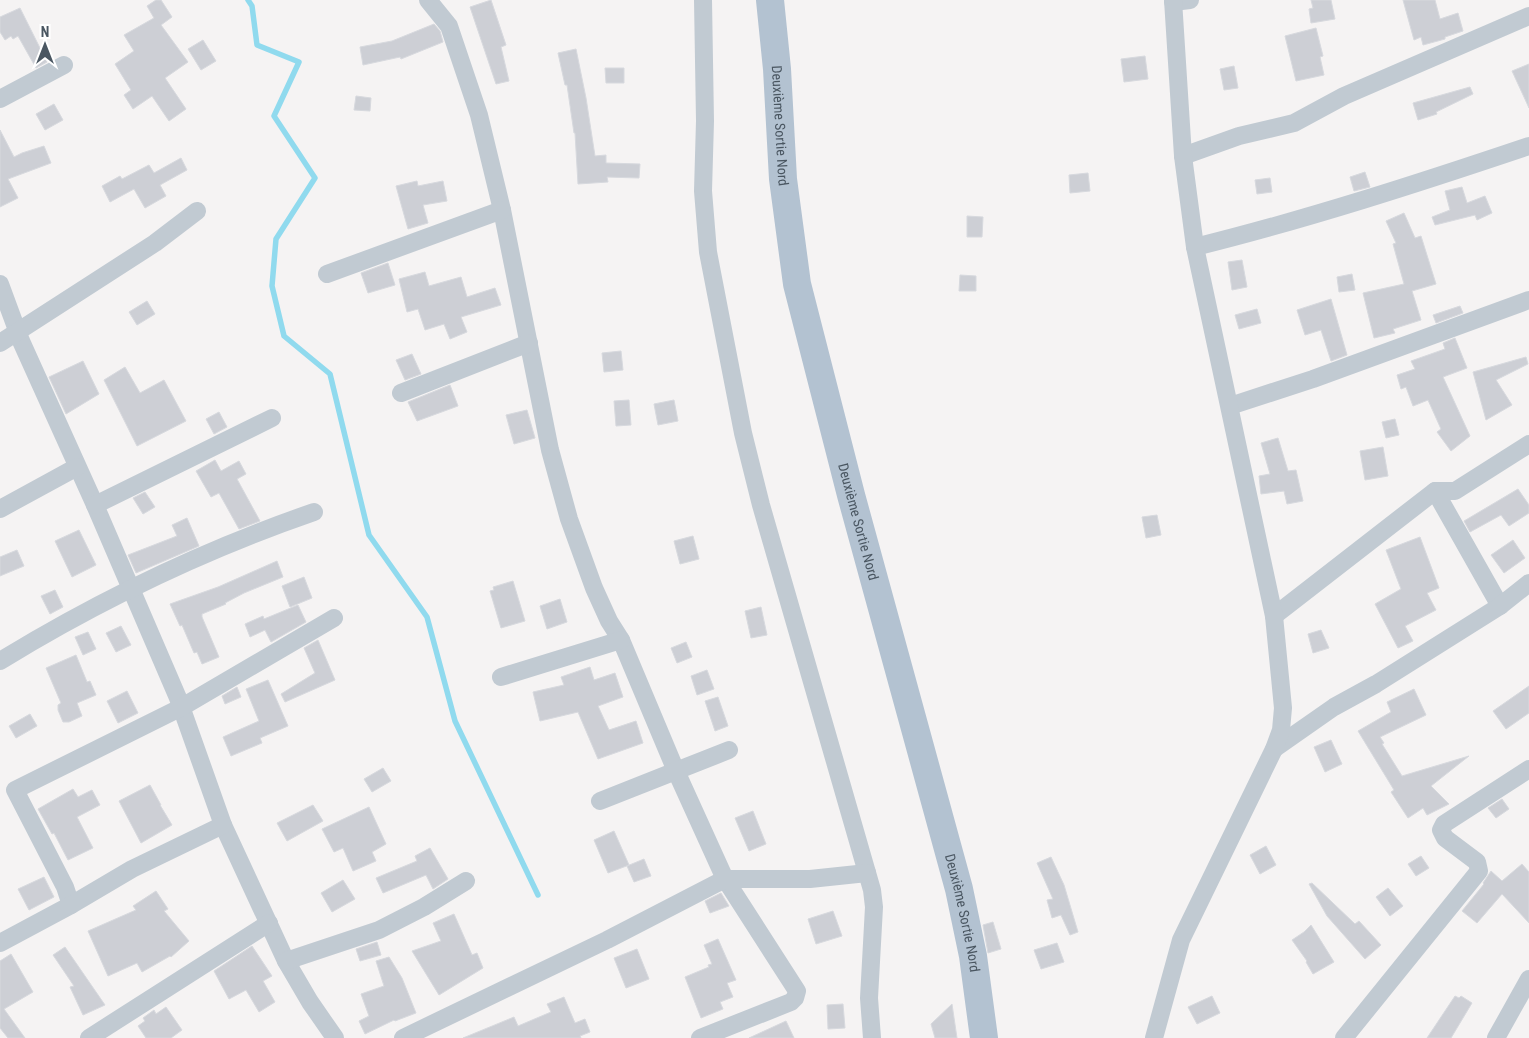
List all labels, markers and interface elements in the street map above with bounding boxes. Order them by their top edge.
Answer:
north arrow [20,20,70,70]
text: N [41,24,49,40]
street label: Deuxième Sortie Nord [769,65,792,187]
street label: Deuxième Sortie Nord [835,462,882,582]
street label: Deuxième Sortie Nord [942,852,983,973]

